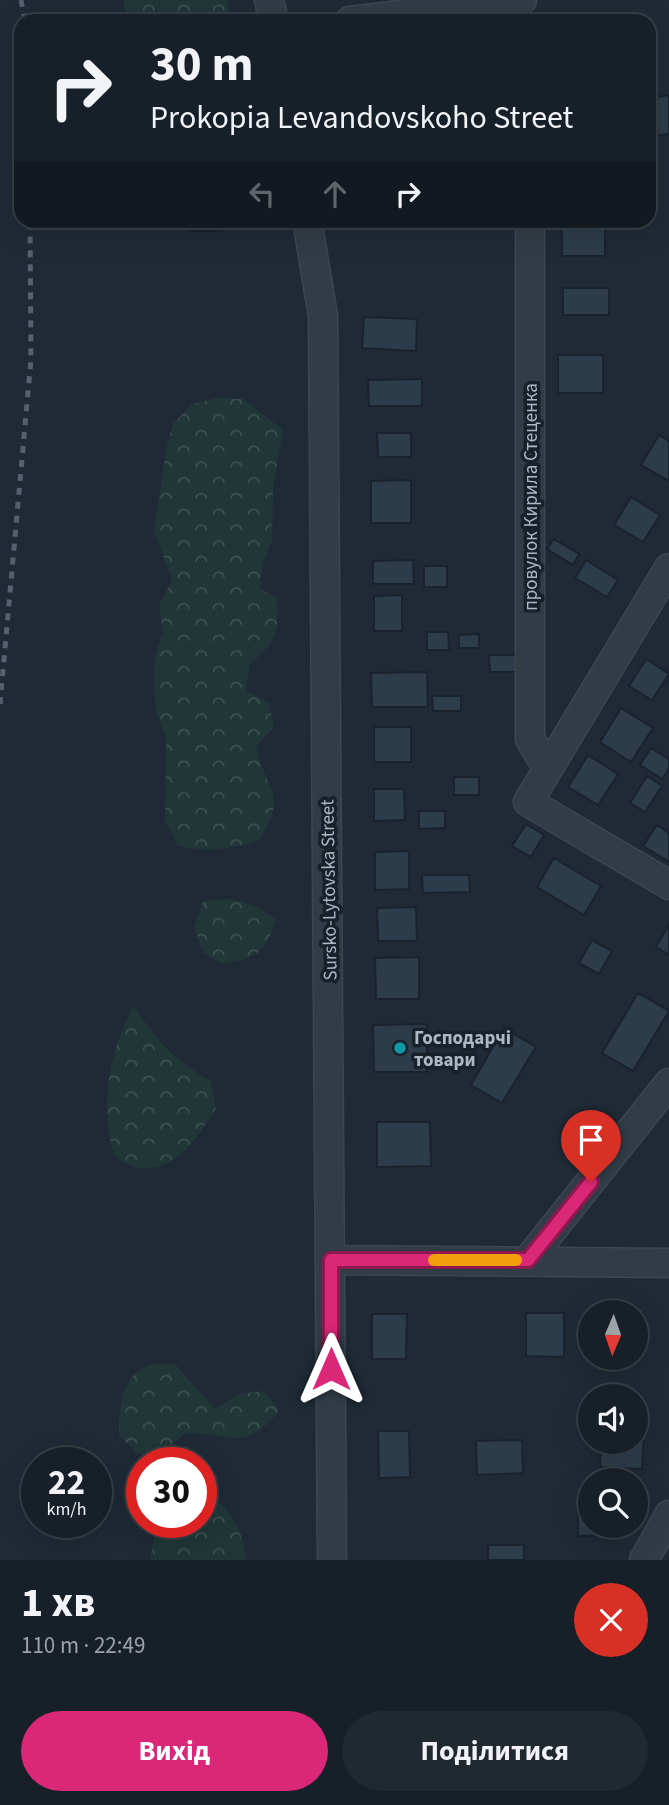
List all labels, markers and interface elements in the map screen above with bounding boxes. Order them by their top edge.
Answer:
text: 30 m [150,30,254,100]
icon: right [35,42,126,133]
text: Prokopia Levandovskoho Street [150,95,573,141]
icon: left [243,175,281,213]
icon: ahead [316,175,354,213]
icon: right [389,175,427,213]
street label: провулок Кирила Стеценка [518,383,545,611]
street label: Sursko-Lytovska Street [314,799,345,981]
place label: Господарчі товари [414,1025,511,1074]
marker: Господарчі товари [392,1040,408,1056]
pin [561,1110,621,1182]
icon: arrive [572,1121,610,1159]
north arrow [578,1300,648,1370]
map controls [578,1300,648,1538]
position arrow [294,1332,368,1406]
button: sound [578,1384,648,1454]
speed limit sign: 30 [126,1447,217,1538]
text: 22 [48,1458,85,1508]
button: search [578,1468,648,1538]
text: km/h [47,1497,86,1522]
text: 1 хв [21,1573,95,1633]
button: close [574,1583,648,1657]
text: 110 m · 22:49 [21,1629,145,1662]
button: Вихід [21,1711,328,1791]
button: Поділитися [342,1711,648,1791]

